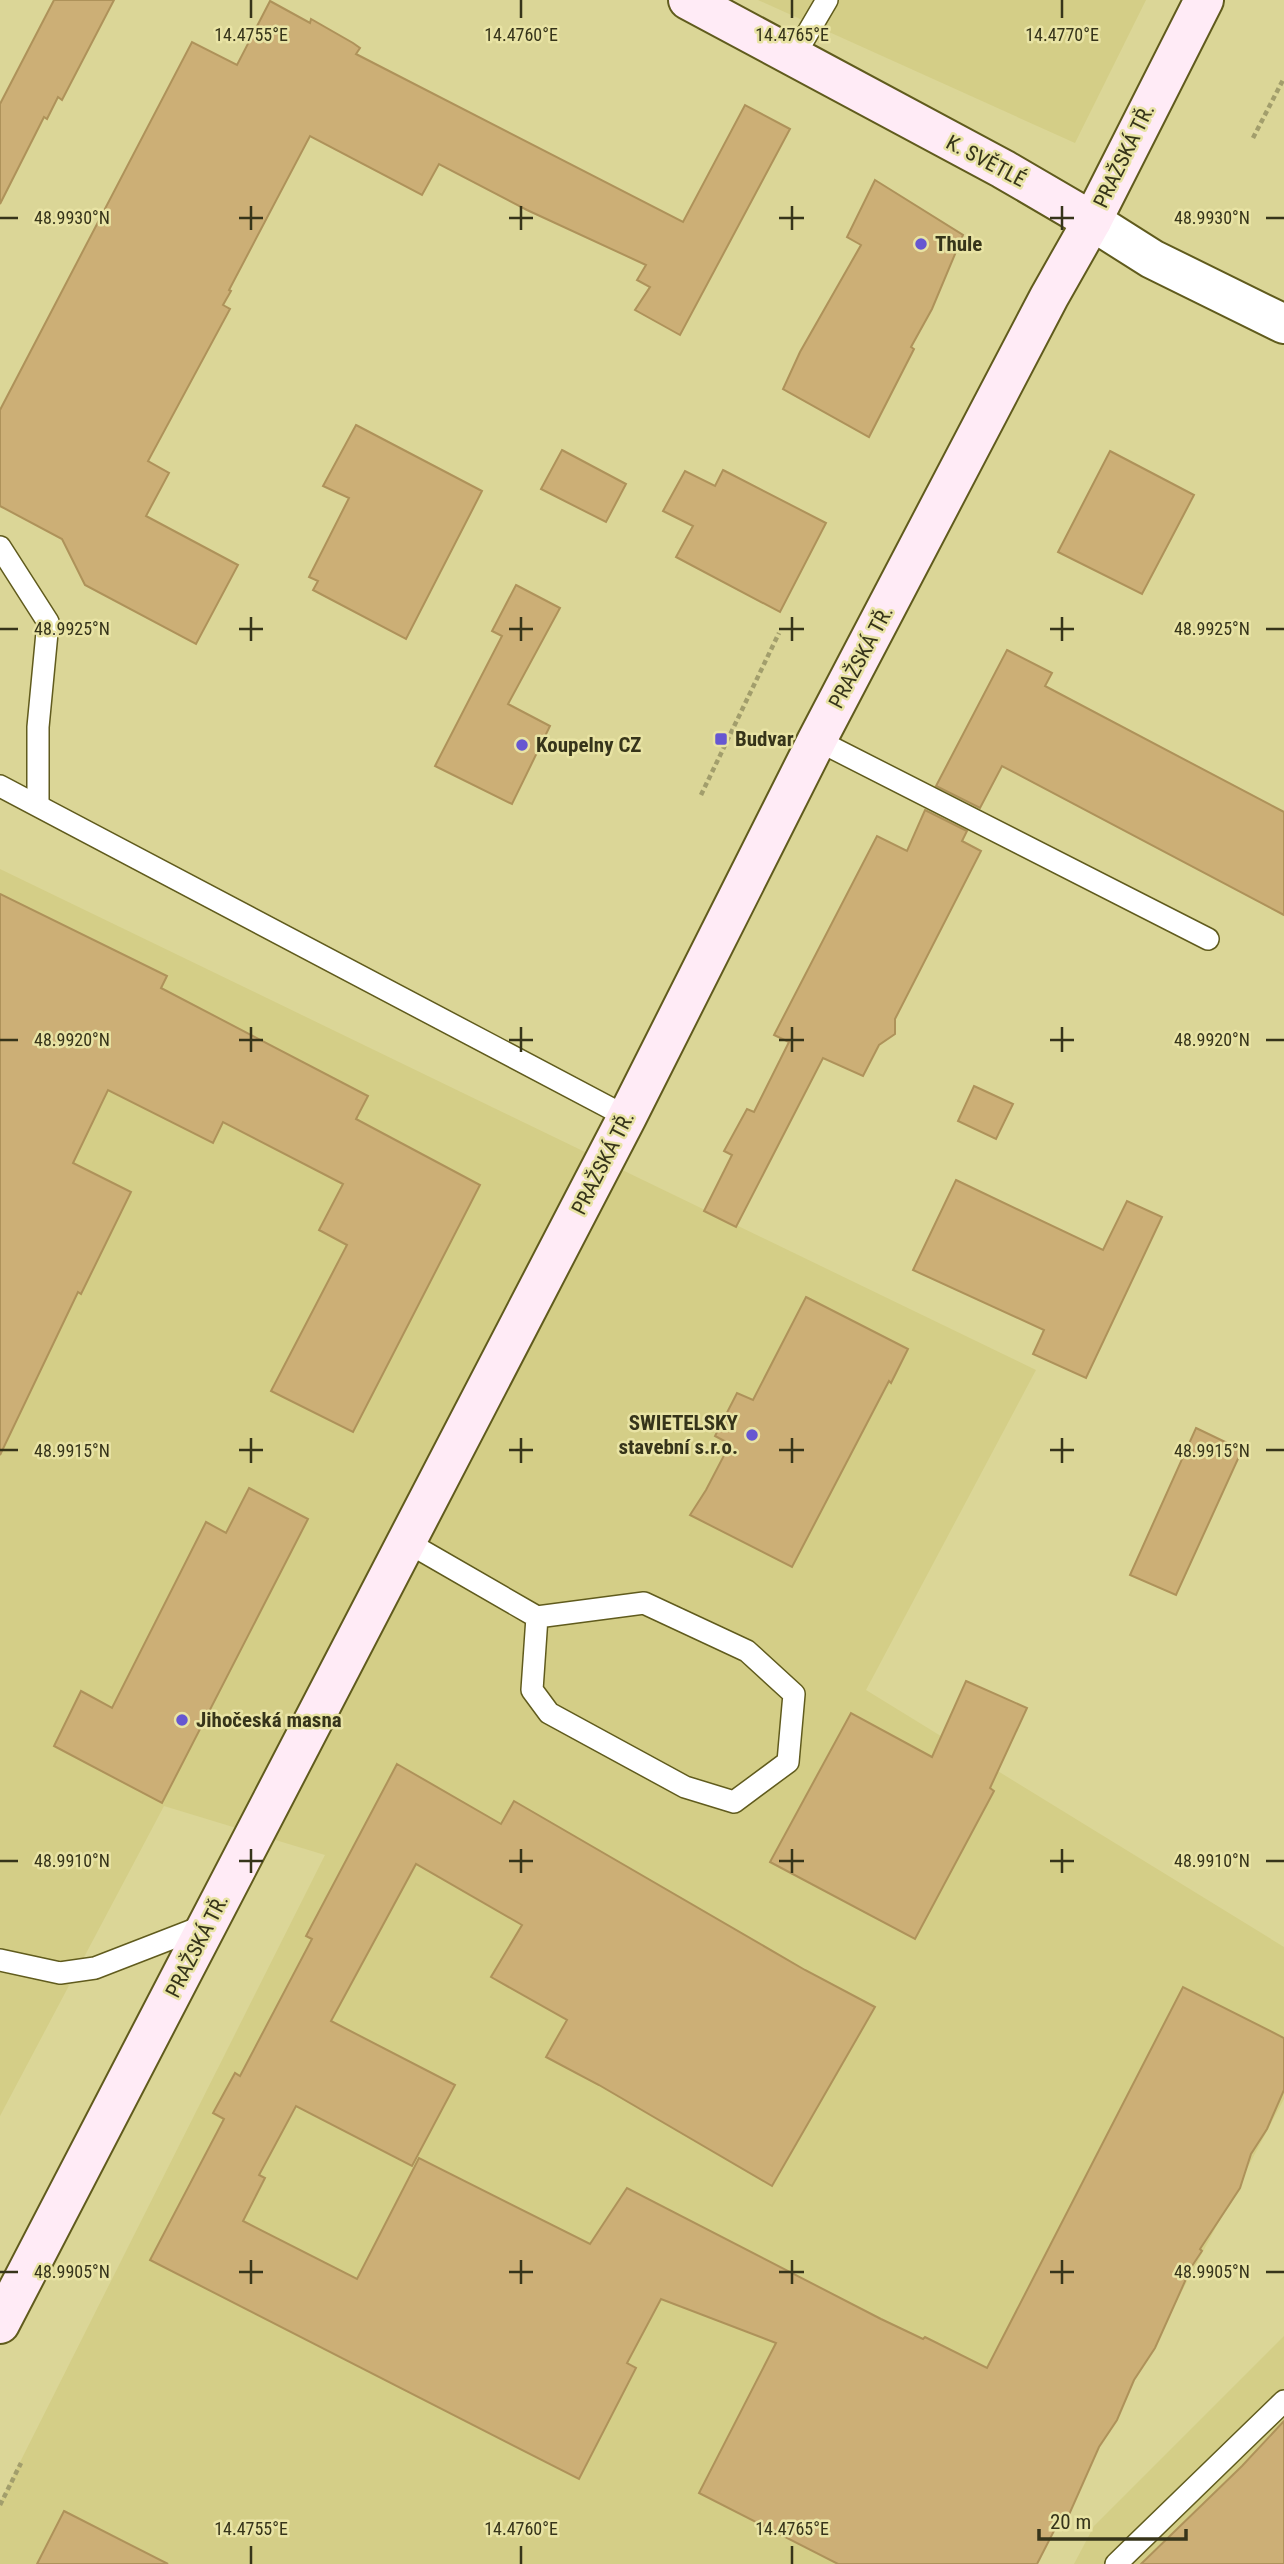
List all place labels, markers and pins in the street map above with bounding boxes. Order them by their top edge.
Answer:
place label: Thule [935,232,982,256]
marker: Thule [913,236,929,252]
place label: Budvar [735,727,794,751]
marker: Budvar [713,731,729,747]
place label: Koupelny CZ [536,733,641,757]
marker: Koupelny CZ [514,737,530,753]
place label: SWIETELSKY stavební s.r.o. [618,1411,739,1459]
marker: SWIETELSKY stavební s.r.o. [744,1427,760,1443]
place label: Jihočeská masna [196,1708,342,1732]
marker: Jihočeská masna [174,1712,190,1728]

